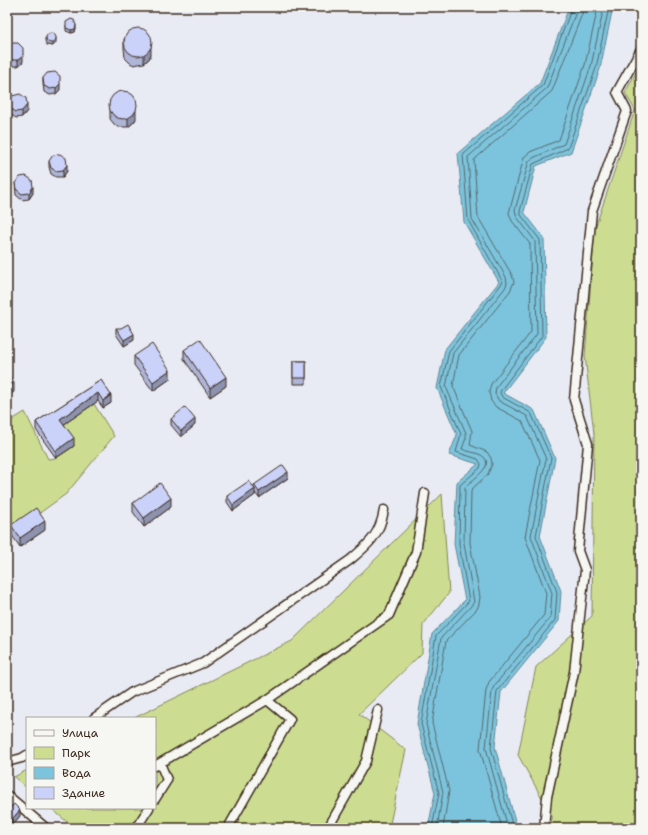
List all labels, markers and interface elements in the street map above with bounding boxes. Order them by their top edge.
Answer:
legend [26,717,156,809]
text: Улица [62,725,99,741]
text: Парк [62,745,91,761]
text: Вода [62,765,91,781]
text: Здание [62,785,106,801]

